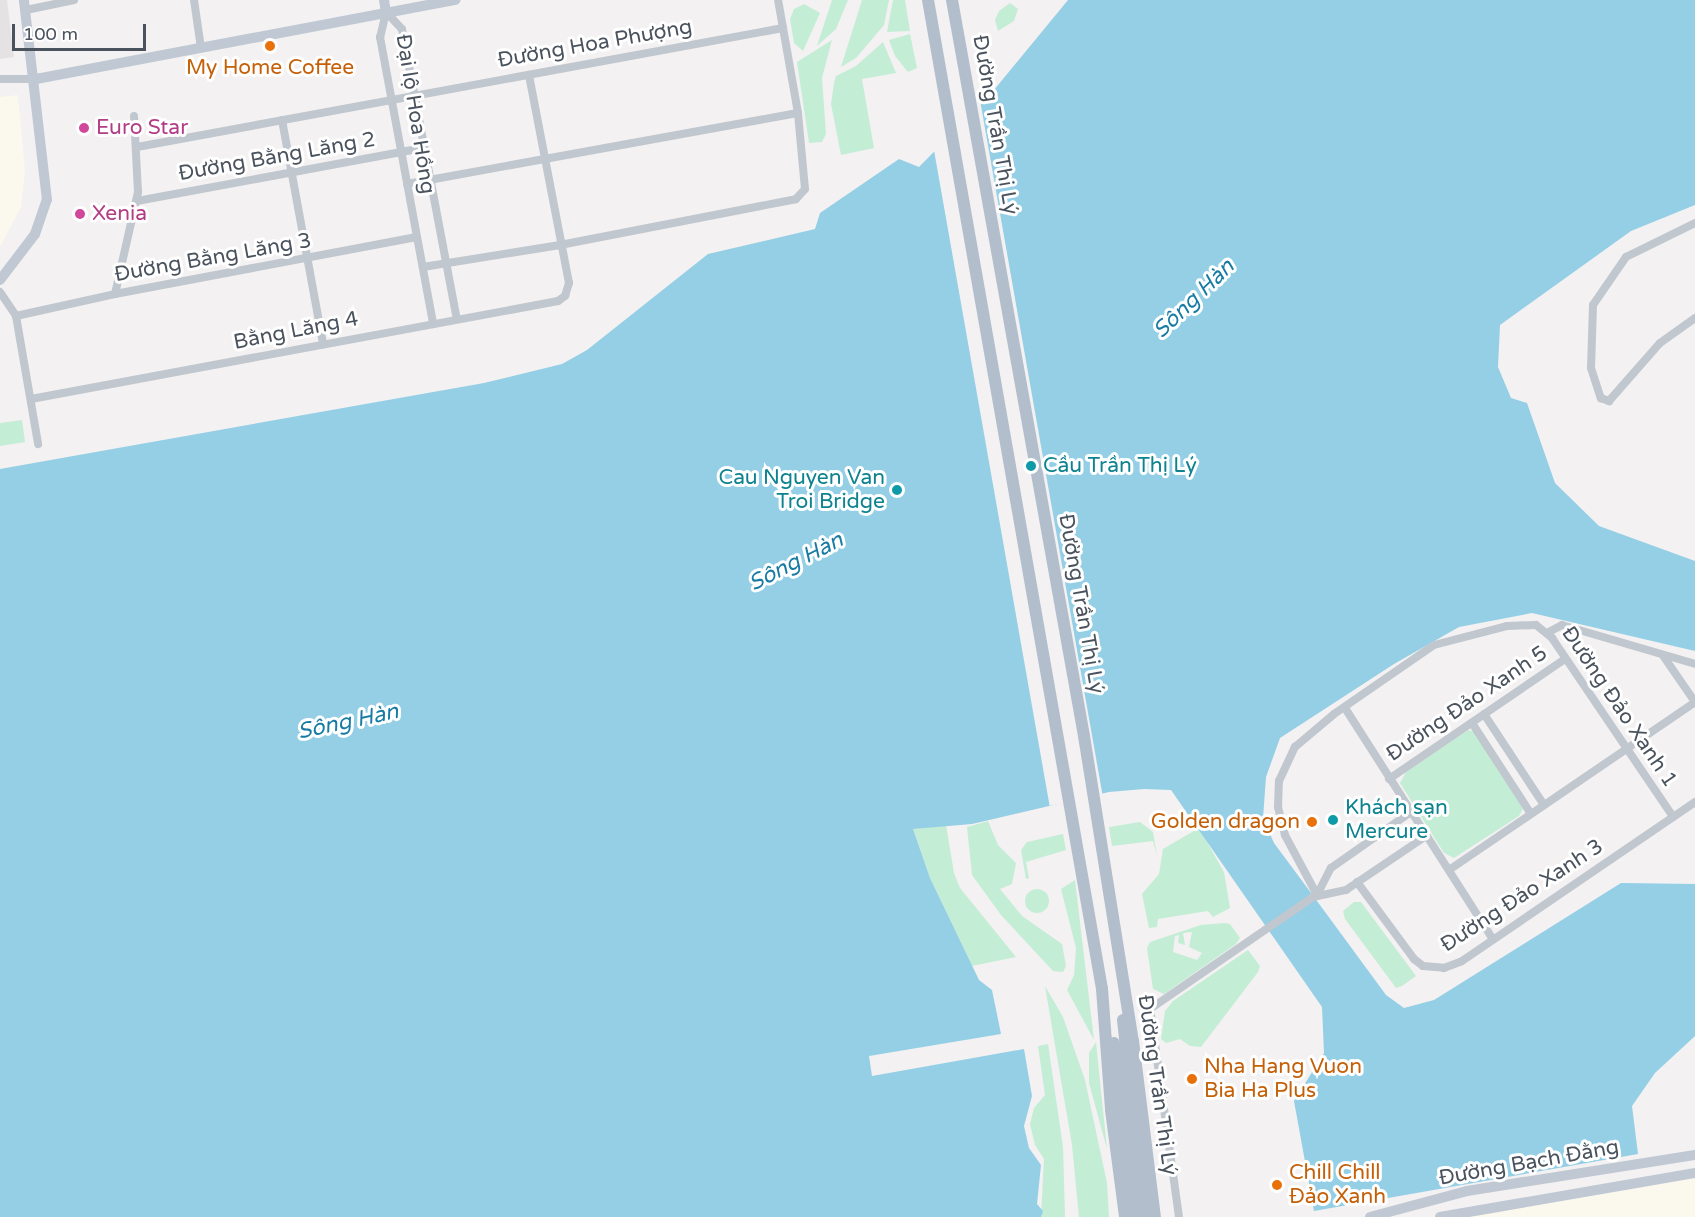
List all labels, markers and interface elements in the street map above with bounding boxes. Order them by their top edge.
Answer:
scale bar [15,12,148,50]
street label: Đường Hoa Phượng [496,14,694,74]
text: 100 m [23,23,78,45]
street label: Đại lộ Hoa Hồng [390,32,440,196]
street label: Đường Trần Thị Lý [967,33,1023,217]
marker: My Home Coffee [263,39,277,53]
place label: My Home Coffee [186,55,354,81]
place label: Euro Star [96,115,188,141]
marker: Euro Star [77,121,91,135]
street label: Đường Bằng Lăng 2 [177,127,377,187]
place label: Xenia [92,201,147,227]
marker: Xenia [73,207,87,221]
street label: Đường Bằng Lăng 3 [113,228,313,288]
water label: Sông Hàn [1148,254,1240,344]
street label: Bằng Lăng 4 [232,307,360,355]
place label: Cầu Trần Thị Lý [1043,453,1197,479]
marker: Cầu Trần Thị Lý [1024,459,1038,473]
place label: Cau Nguyen Van Troi Bridge [719,465,885,515]
marker: Cau Nguyen Van Troi Bridge [890,483,904,497]
street label: Đường Trần Thị Lý [1053,512,1109,696]
water label: Sông Hàn [744,527,848,597]
street label: Đường Đảo Xanh 1 [1556,622,1682,792]
street label: Đường Đảo Xanh 5 [1382,641,1552,767]
water label: Sông Hàn [295,698,401,746]
place label: Khách sạn Mercure [1345,795,1448,845]
place label: Golden dragon [1151,809,1300,835]
marker: Khách sạn Mercure [1326,813,1340,827]
marker: Golden dragon [1305,815,1319,829]
street label: Đường Đảo Xanh 3 [1436,834,1608,958]
street label: Đường Trần Thị Lý [1132,993,1182,1177]
place label: Nha Hang Vuon Bia Ha Plus [1204,1054,1362,1104]
marker: Nha Hang Vuon Bia Ha Plus [1185,1072,1199,1086]
street label: Đường Bạch Đằng [1437,1135,1621,1191]
place label: Chill Chill Đảo Xanh [1289,1160,1386,1210]
marker: Chill Chill Đảo Xanh [1270,1178,1284,1192]

